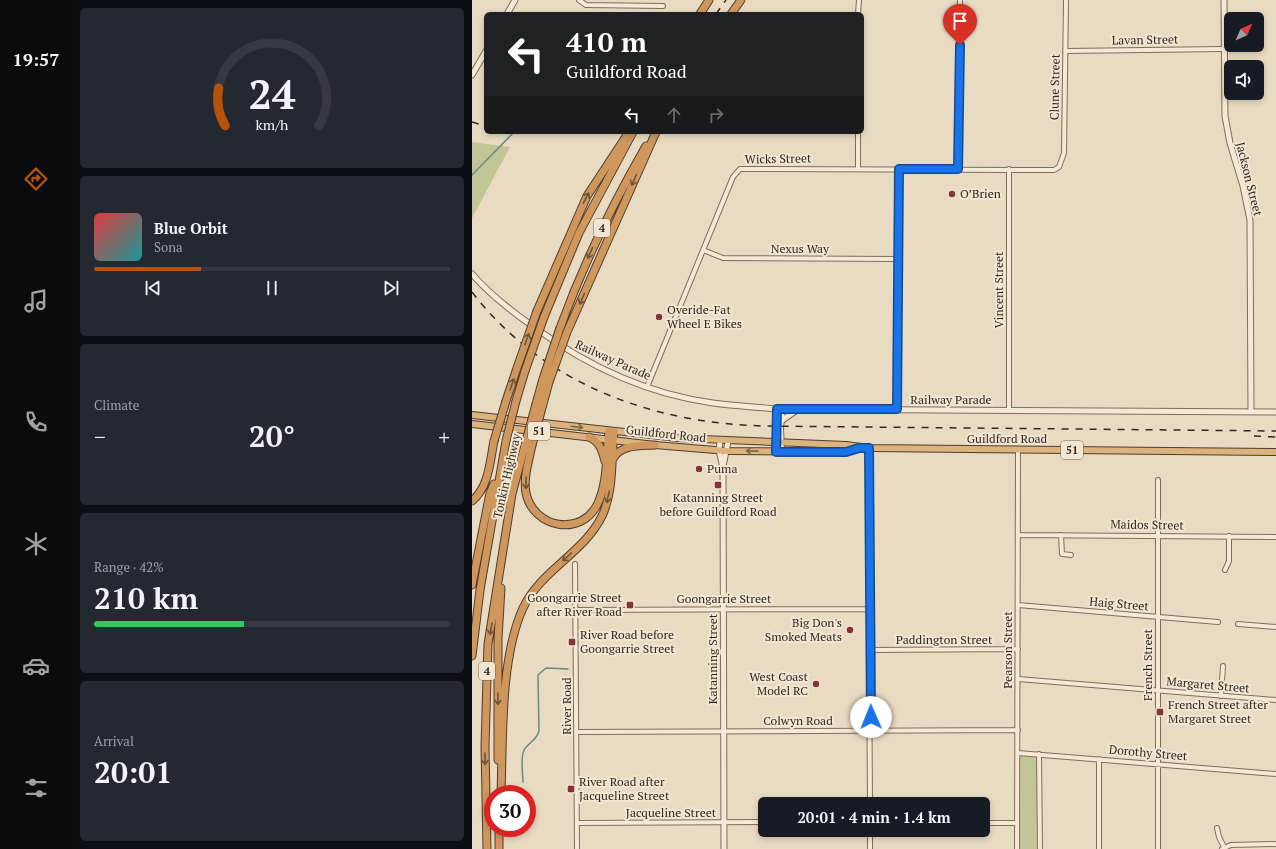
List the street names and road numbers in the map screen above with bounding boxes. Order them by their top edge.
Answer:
street label: Lavan Street [1111,31,1179,48]
street label: Clune Street [1046,53,1063,120]
street label: Jackson Street [1233,140,1266,218]
street label: Wicks Street [744,150,812,167]
road number: 4 [594,219,610,237]
street label: Nexus Way [771,241,830,256]
street label: Vincent Street [991,251,1006,328]
street label: Railway Parade [573,336,653,383]
street label: Railway Parade [910,392,992,407]
road number: 51 [528,422,550,440]
street label: Guildford Road [625,422,707,445]
street label: Tonkin Highway [489,431,524,520]
street label: Guildford Road [967,431,1048,446]
road number: 51 [1061,441,1083,459]
street label: Maidos Street [1110,516,1184,533]
street label: Goongarrie Street [677,591,772,606]
street label: Haig Street [1089,593,1150,614]
street label: Pearson Street [1000,611,1015,689]
street label: Katanning Street [705,613,720,704]
street label: French Street [1140,629,1155,701]
street label: Paddington Street [896,632,993,647]
road number: 4 [479,662,495,680]
street label: Margaret Street [1166,673,1251,696]
street label: River Road [559,677,574,735]
street label: Colwyn Road [763,713,833,728]
street label: Dorothy Street [1108,742,1188,763]
street label: Jacqueline Street [626,805,717,820]

